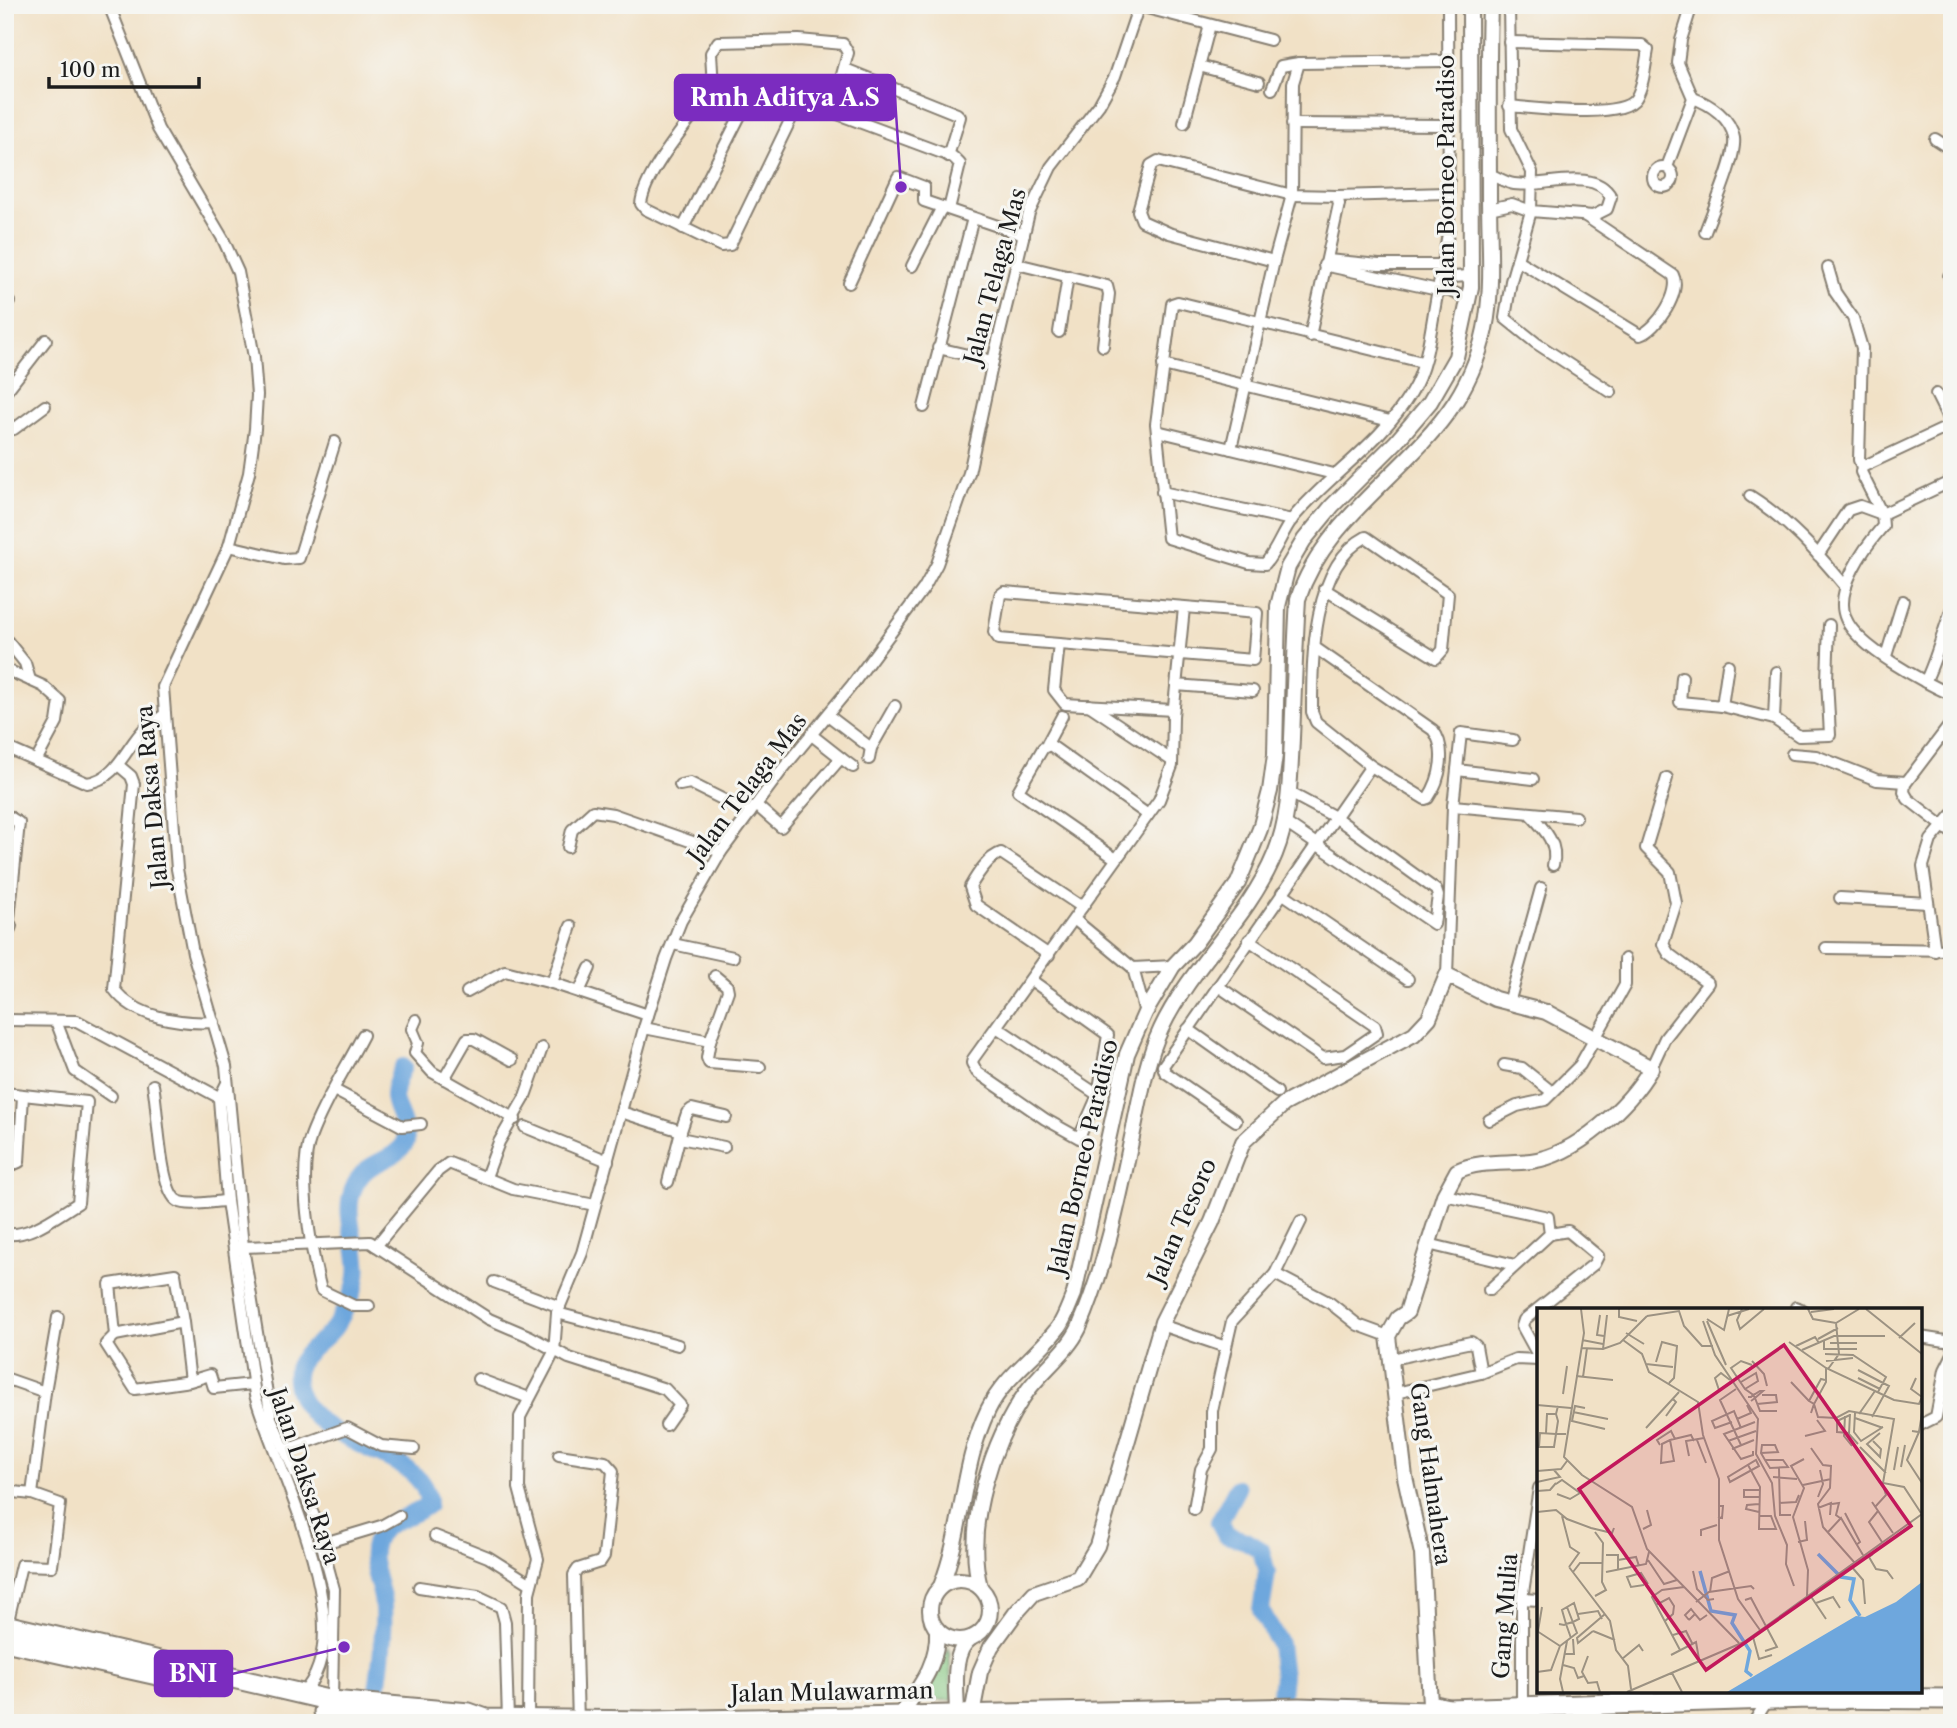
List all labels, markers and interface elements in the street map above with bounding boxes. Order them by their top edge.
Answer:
scale bar [49,46,200,90]
street label: Jalan Borneo Paradiso [1432,55,1460,298]
text: 100 m [60,57,121,82]
callout: Rmh Aditya A.S [675,75,895,120]
text: Rmh Aditya A.S [690,83,880,112]
street label: Jalan Telaga Mas [957,185,1032,370]
street label: Jalan Daksa Raya [130,703,174,893]
street label: Jalan Telaga Mas [680,707,813,871]
street label: Jalan Borneo Paradiso [1042,1037,1124,1280]
street label: Jalan Tesoro [1141,1154,1222,1291]
inset map [1537,1308,1922,1693]
street label: Jalan Daksa Raya [262,1381,347,1569]
street label: Gang Halmahera [1404,1381,1458,1568]
street label: Gang Mulia [1487,1551,1523,1680]
callout: BNI [155,1651,232,1696]
text: BNI [169,1659,217,1688]
street label: Jalan Mulawarman [727,1676,934,1708]

